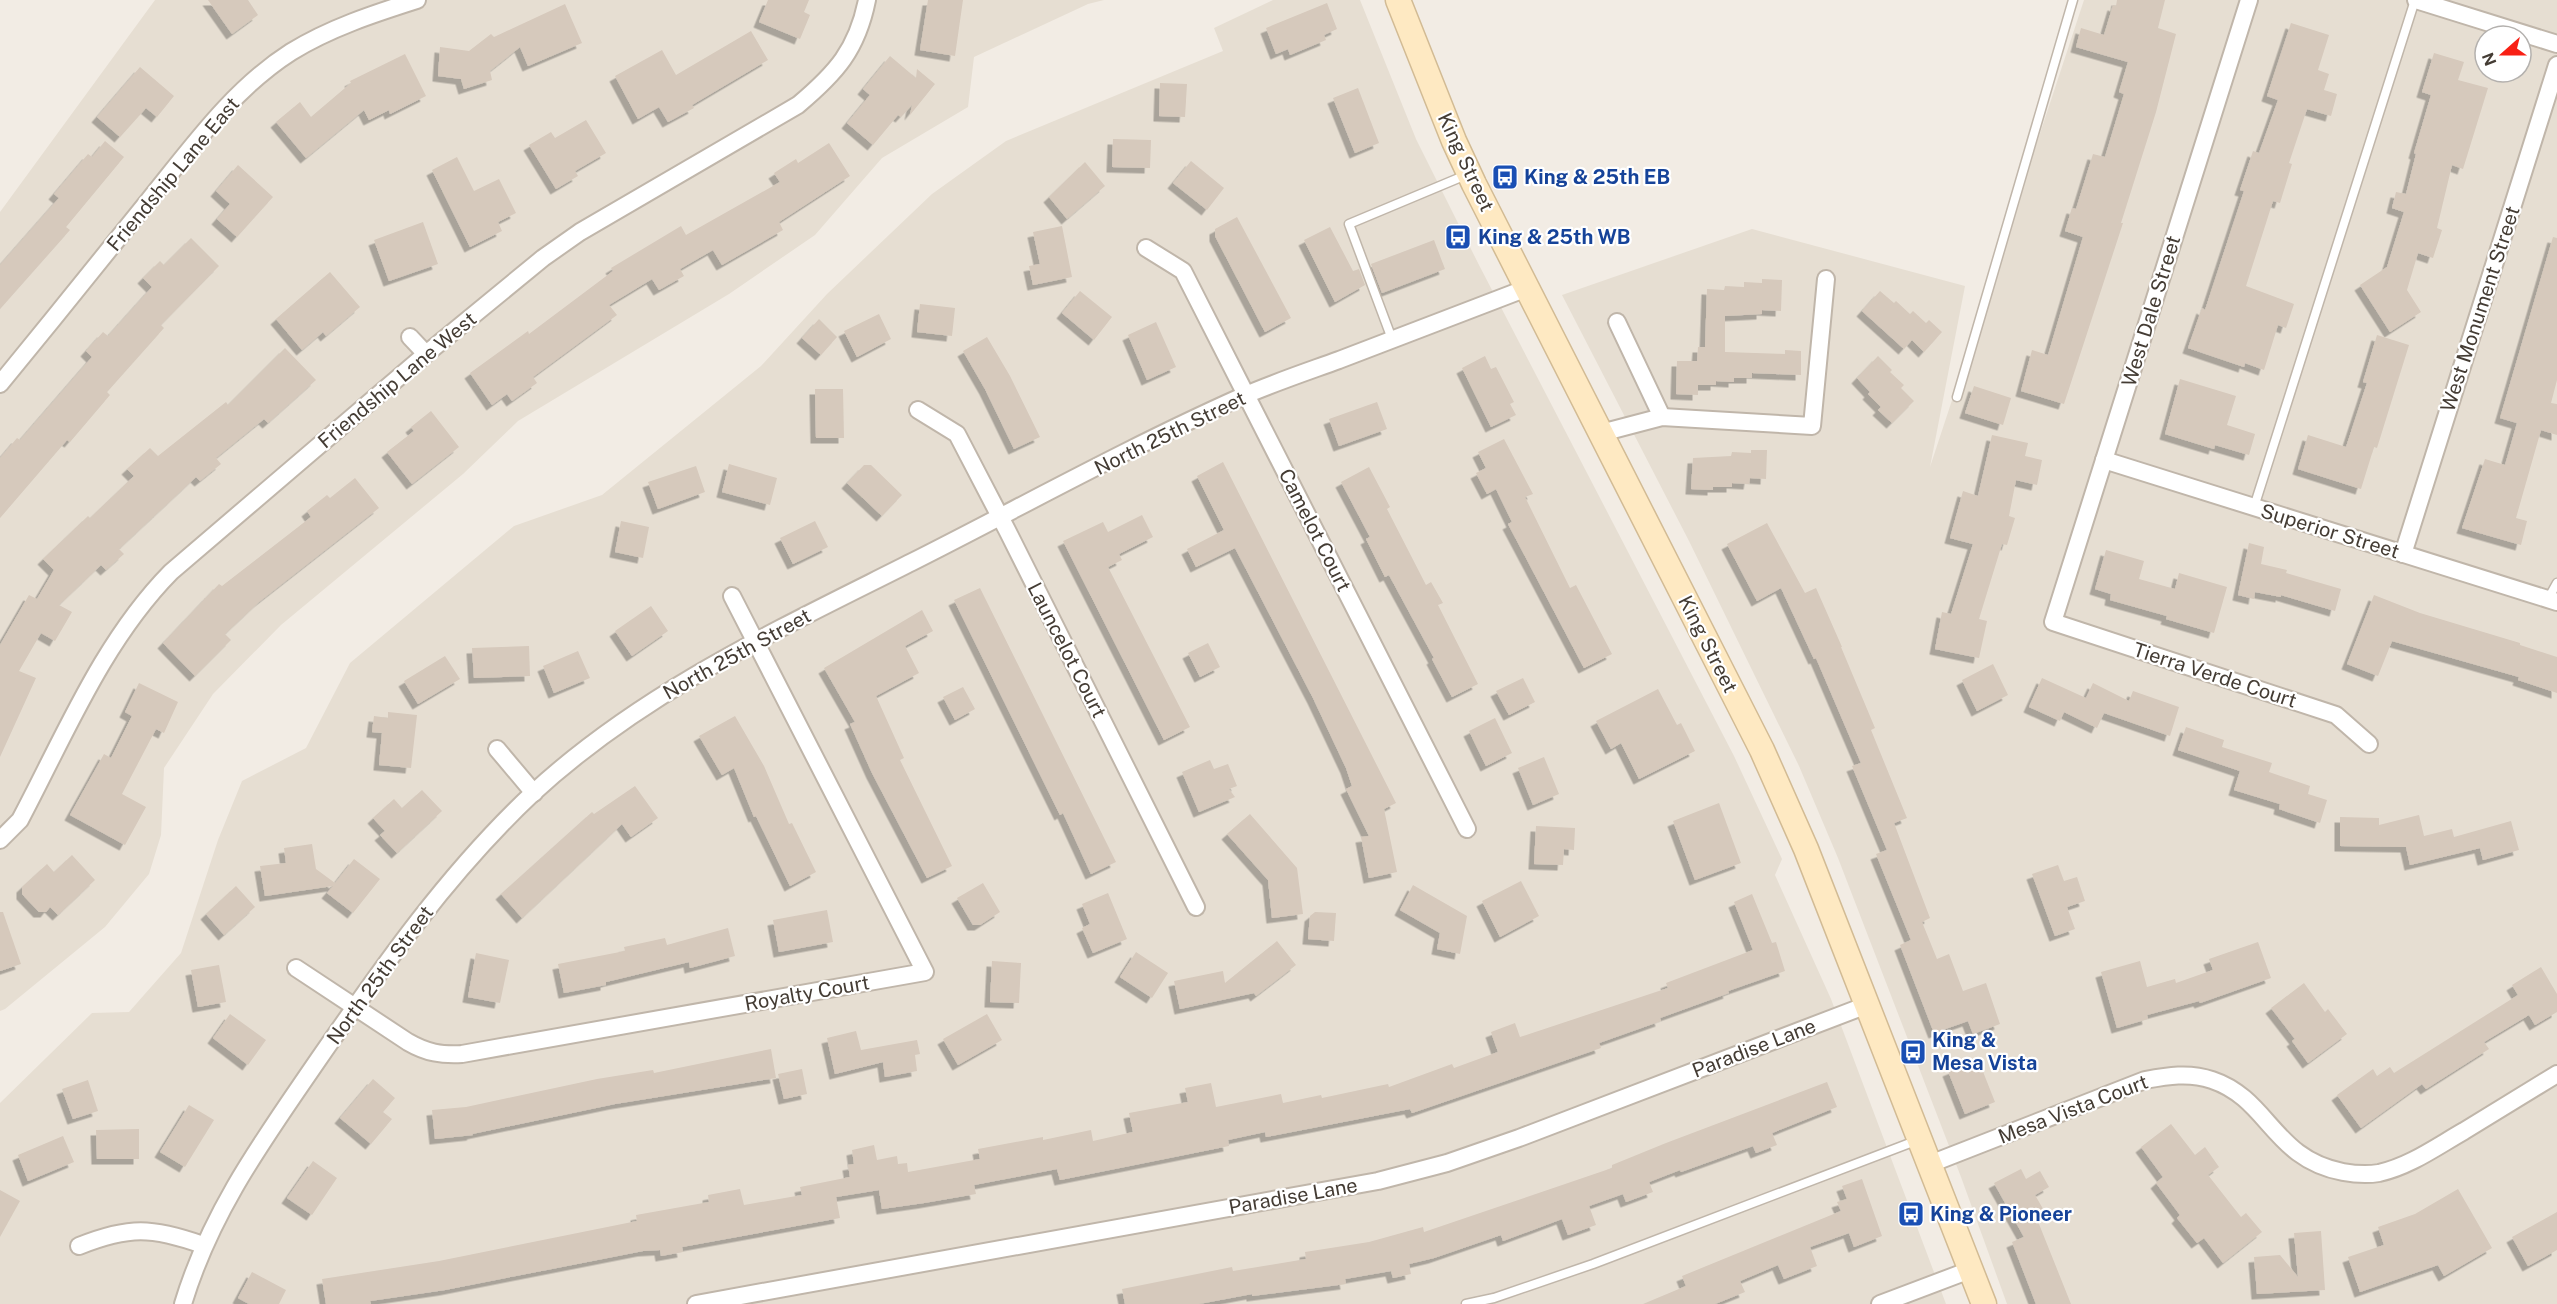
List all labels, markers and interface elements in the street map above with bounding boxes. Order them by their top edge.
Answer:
north arrow [2473,24,2533,84]
text: N [2478,50,2501,68]
street label: Friendship Lane East [102,92,244,256]
street label: King Street [1433,109,1499,215]
bus stop icon: King & 25th EB [1490,162,1520,192]
place label: King & 25th EB [1524,165,1670,189]
street label: West Monument Street [2435,203,2525,415]
bus stop icon: King & 25th WB [1443,222,1473,252]
place label: King & 25th WB [1478,225,1631,249]
street label: West Dale Street [2117,232,2185,390]
street label: Friendship Lane West [313,307,481,453]
street label: North 25th Street [1090,386,1250,480]
street label: Camelot Court [1274,465,1356,595]
street label: Superior Street [2258,499,2402,563]
street label: Launcelot Court [1023,578,1111,722]
street label: King Street [1673,591,1743,697]
street label: North 25th Street [659,603,815,705]
street label: Tierra Verde Court [2130,637,2300,713]
street label: North 25th Street [322,901,438,1049]
street label: Royalty Court [743,970,871,1016]
street label: Paradise Lane [1689,1013,1819,1083]
place label: King & Mesa Vista [1932,1028,2037,1075]
bus stop icon: King & Mesa Vista [1898,1037,1928,1067]
street label: Mesa Vista Court [1995,1069,2151,1149]
street label: Paradise Lane [1227,1173,1359,1219]
bus stop icon: King & Pioneer [1896,1199,1926,1229]
place label: King & Pioneer [1930,1202,2072,1226]

